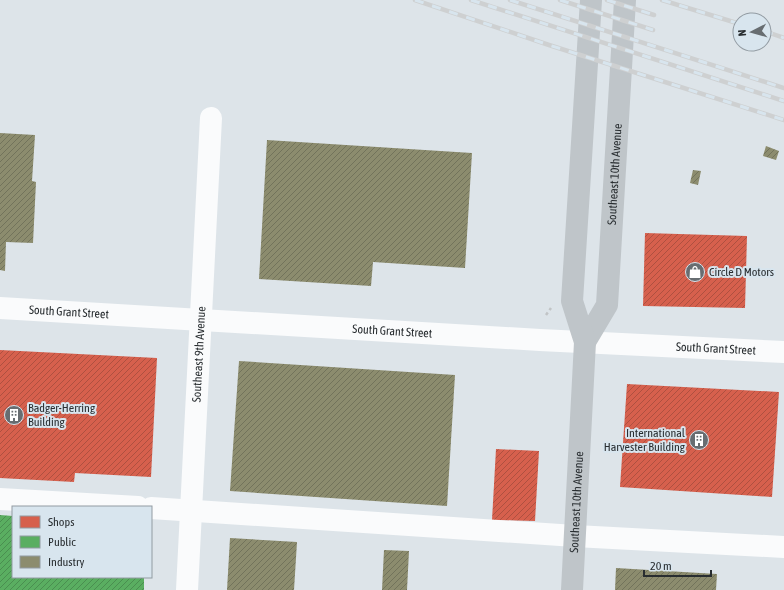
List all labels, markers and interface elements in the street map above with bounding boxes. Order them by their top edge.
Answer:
north arrow [732,12,772,52]
text: N [736,29,748,37]
street label: Southeast 10th Avenue [605,123,625,225]
shop icon: Circle D Motors [684,261,706,283]
place label: Circle D Motors [709,265,774,279]
street label: South Grant Street [29,303,110,321]
street label: Southeast 9th Avenue [190,306,208,403]
street label: South Grant Street [352,322,433,341]
street label: South Grant Street [676,340,757,358]
place label: Badger-Herring Building [28,401,96,429]
building icon: Badger-Herring Building [3,404,25,426]
place label: International Harvester Building [604,426,686,454]
building icon: International Harvester Building [688,429,710,451]
street label: Southeast 10th Avenue [567,451,586,553]
legend [12,506,152,578]
text: Shops [48,515,74,529]
text: Public [48,535,76,549]
scale bar [644,552,711,578]
text: Industry [48,555,85,569]
text: 20 m [650,559,672,573]

